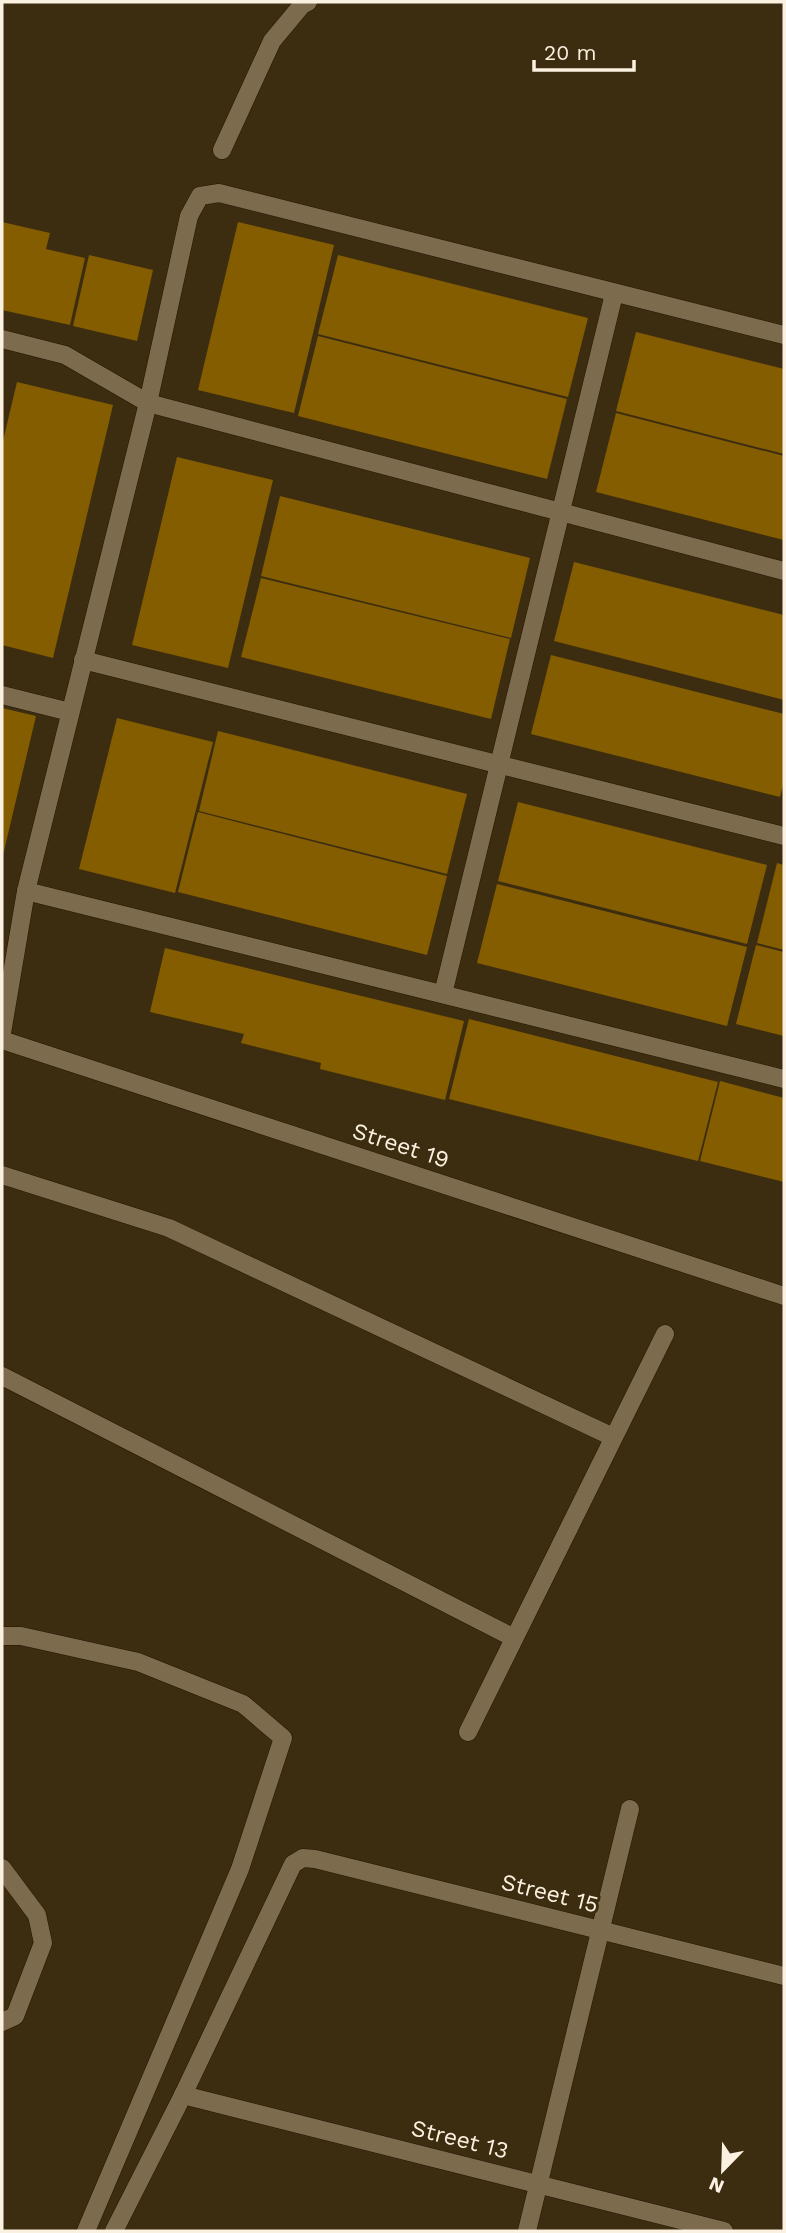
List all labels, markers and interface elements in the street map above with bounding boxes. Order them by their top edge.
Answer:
scale bar [534,28,634,72]
text: 20 m [544,40,596,65]
street label: Street 19 [349,1117,452,1174]
street label: Street 15 [499,1868,601,1919]
street label: Street 13 [409,2114,511,2165]
north arrow [688,2135,758,2205]
text: N [706,2172,728,2199]

